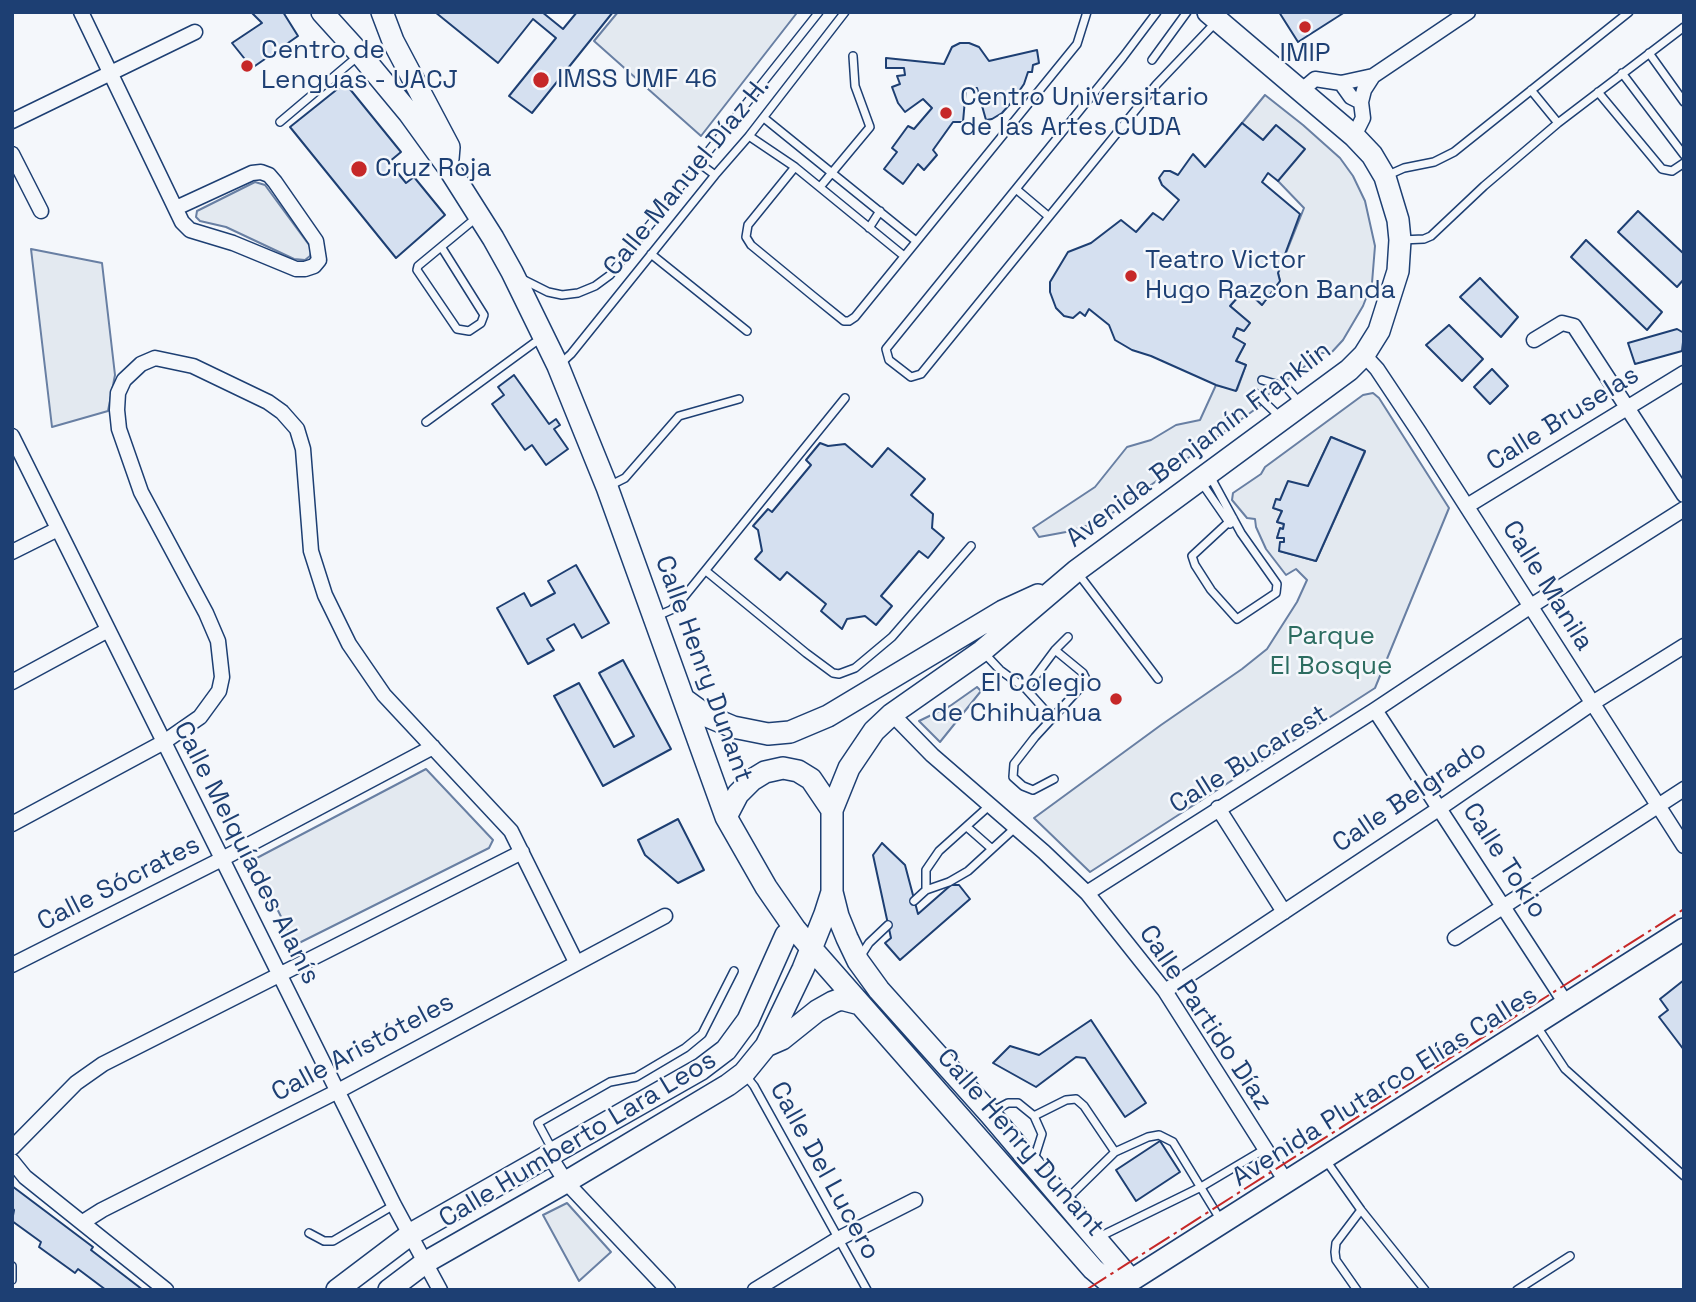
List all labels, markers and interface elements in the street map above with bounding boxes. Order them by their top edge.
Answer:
marker: IMIP [1297,19,1313,35]
place label: Centro de Lenguas - UACJ [261,35,458,96]
place label: IMIP [1280,38,1330,70]
marker: Centro de Lenguas - UACJ [239,58,255,74]
place label: IMSS UMF 46 [557,64,717,96]
marker: IMSS UMF 46 [531,70,551,90]
street label: Calle Manuel Díaz H. [597,71,777,283]
place label: Centro Universitario de las Artes CUDA [960,82,1209,144]
marker: Centro Universitario de las Artes CUDA [938,105,954,121]
place label: Cruz Roja [375,153,491,185]
marker: Cruz Roja [349,159,369,179]
place label: Teatro Victor Hugo Razcon Banda [1145,245,1396,306]
marker: Teatro Victor Hugo Razcon Banda [1123,268,1139,284]
street label: Avenida Benjamín Franklin [1060,335,1338,555]
street label: Calle Bruselas [1481,360,1645,478]
street label: Calle Manila [1495,515,1599,657]
street label: Calle Henry Dunant [648,551,758,787]
park label: Parque El Bosque [1270,621,1392,682]
place label: El Colegio de Chihuahua [931,668,1102,730]
marker: El Colegio de Chihuahua [1108,691,1124,707]
street label: Calle Bucarest [1164,699,1334,821]
street label: Calle Melquíades Alanís [166,716,326,990]
street label: Calle Belgrado [1327,734,1493,860]
street label: Calle Tokio [1455,797,1553,925]
street label: Calle Sócrates [33,830,205,938]
street label: Calle Partido Díaz [1132,920,1278,1116]
street label: Avenida Plutarco Elías Calles [1227,980,1543,1194]
street label: Calle Aristóteles [267,987,459,1109]
street label: Calle Henry Dunant [930,1043,1110,1243]
street label: Calle Humberto Lara Leos [434,1045,722,1235]
street label: Calle Del Lucero [762,1077,886,1265]

